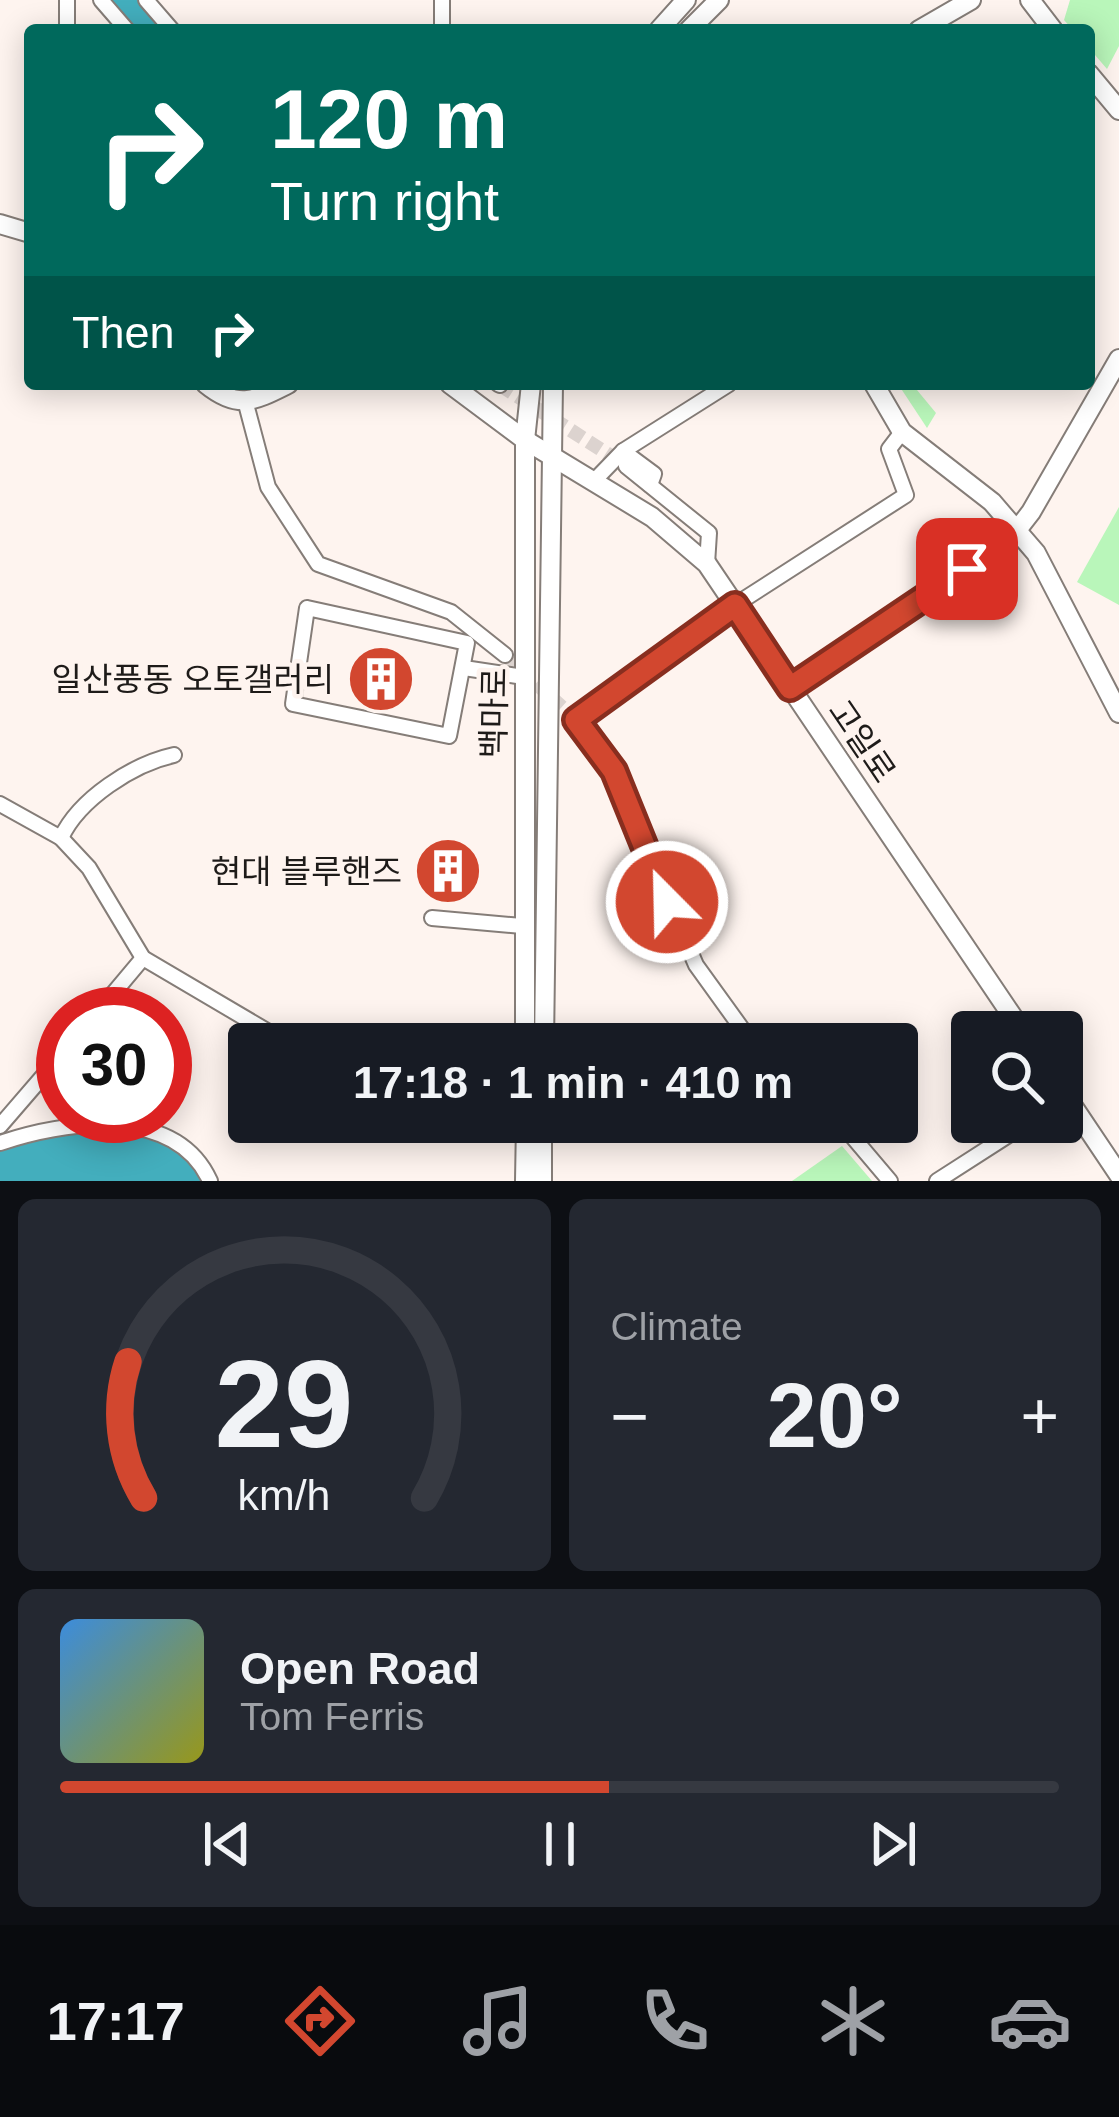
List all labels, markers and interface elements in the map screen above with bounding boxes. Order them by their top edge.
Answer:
icon: right [72,72,228,228]
text: 120 m [270,72,508,166]
text: Turn right [270,171,499,231]
icon: right [199,300,265,366]
text: Then [72,307,175,358]
pin [916,518,1018,620]
icon: arrive [934,536,1000,602]
building icon: 일산풍동 오토갤러리 [346,644,416,714]
place label: 일산풍동 오토갤러리 [52,661,334,698]
street label: 백마로 [475,667,513,759]
street label: 고일로 [821,693,903,789]
building icon: 현대 블루핸즈 [413,836,483,906]
position arrow [604,839,730,965]
place label: 현대 블루핸즈 [211,853,402,890]
speed limit sign: 30 [36,987,192,1143]
map controls [951,1011,1083,1143]
button: search [951,1011,1083,1143]
text: 17:18 · 1 min · 410 m [353,1057,793,1108]
text: Climate [611,1305,743,1348]
text: 29 [215,1334,354,1473]
text: 20° [767,1366,903,1466]
text: − [611,1379,649,1453]
text: + [1020,1379,1059,1453]
text: km/h [238,1471,331,1519]
text: Open Road [240,1643,480,1694]
text: Tom Ferris [240,1695,424,1738]
icon: previous [194,1811,260,1877]
icon: pause [527,1811,593,1877]
icon: next [860,1811,926,1877]
icon: directions [278,1979,362,2063]
icon: music [456,1979,540,2063]
icon: phone [633,1979,717,2063]
icon: climate [811,1979,895,2063]
icon: car [988,1979,1072,2063]
text: 17:17 [47,1991,185,2051]

